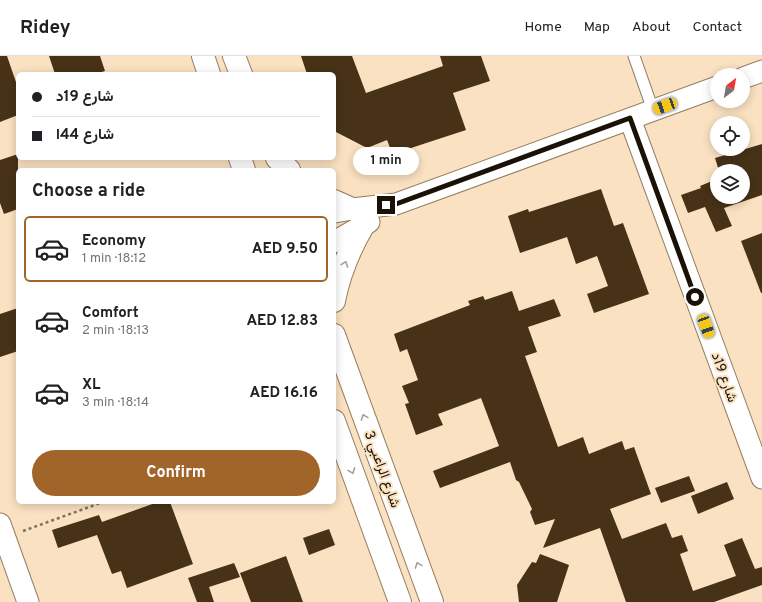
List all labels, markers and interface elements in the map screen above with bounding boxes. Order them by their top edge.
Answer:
text: Ridey [20,16,70,40]
text: Home [525,19,562,36]
text: Map [584,19,610,36]
text: About [632,19,671,36]
text: Contact [693,19,742,36]
north arrow [710,68,750,108]
map controls [710,68,750,204]
text: شارع 19د [56,88,114,107]
car [652,96,678,116]
button: locate [710,116,750,156]
text: شارع 44ا [56,126,114,145]
callout: 1 min [353,147,419,175]
text: 1 min [370,153,402,169]
button: layers [710,164,750,204]
text: Choose a ride [32,180,145,203]
route end [377,196,395,214]
icon: car [34,231,70,267]
text: Economy [82,232,146,251]
text: AED 9.50 [252,240,318,259]
text: 1 min · 18:12 [82,251,146,267]
one-way arrow [340,261,348,268]
route start [686,288,704,306]
icon: car [34,303,70,339]
text: Comfort [82,304,139,323]
text: AED 12.83 [246,312,318,331]
car [696,313,716,339]
text: 2 min · 18:13 [82,323,149,339]
street label: شارع 19د [706,350,740,405]
icon: car [34,375,70,411]
text: XL [82,376,100,395]
text: AED 16.16 [250,384,318,403]
text: 3 min · 18:14 [82,395,149,411]
one-way arrow [360,414,369,421]
street label: شارع الراعبي 3 [358,429,403,511]
button: Confirm [32,450,320,496]
one-way arrow [348,467,356,474]
one-way arrow [415,562,423,569]

